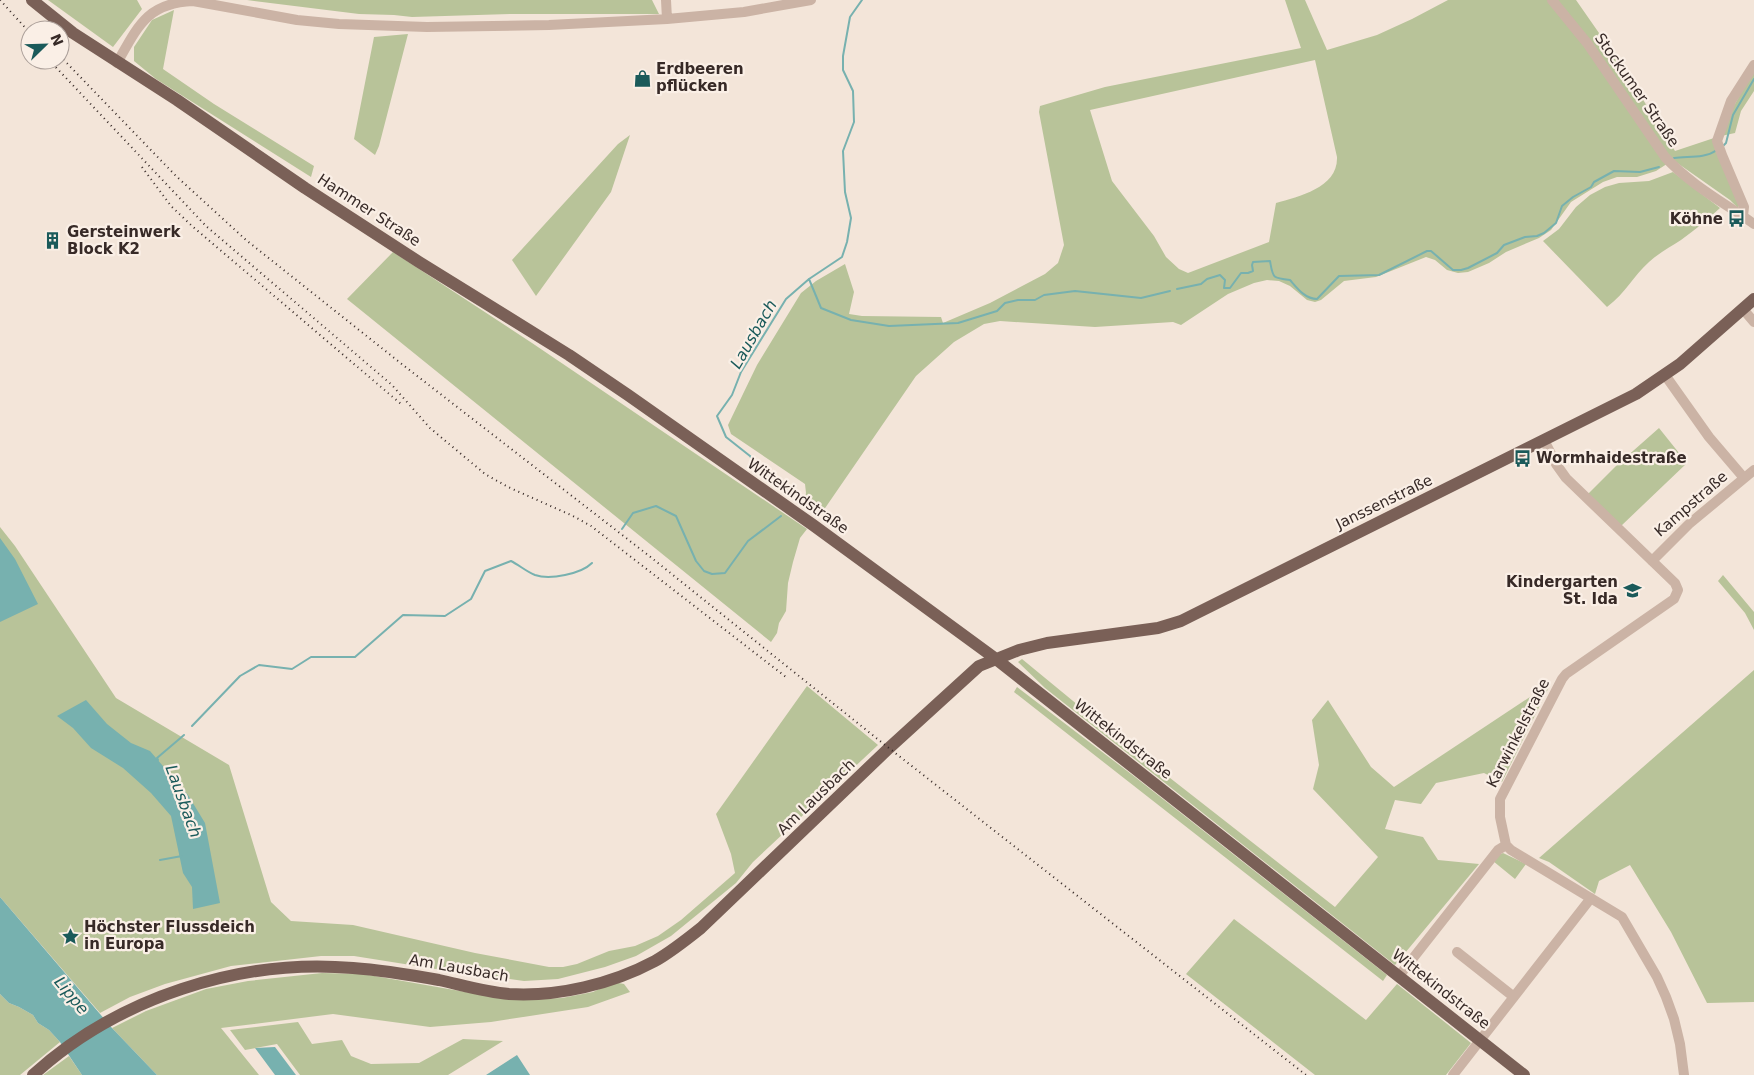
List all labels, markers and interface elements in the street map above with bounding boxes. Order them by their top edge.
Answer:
north arrow [20,20,70,70]
street label: Stockumer Straße [1591,30,1683,150]
text: N [47,31,67,48]
place label: Erdbeeren pflücken [656,60,744,95]
shop icon: Erdbeeren pflücken [632,68,652,88]
street label: Hammer Straße [314,170,424,250]
bus stop icon: Köhne [1727,209,1747,229]
place label: Köhne [1670,210,1723,228]
place label: Gersteinwerk Block K2 [67,223,181,258]
building icon: Gersteinwerk Block K2 [43,231,63,251]
water label: Lausbach [726,297,781,372]
bus stop icon: Wormhaidestraße [1512,448,1532,468]
place label: Wormhaidestraße [1536,449,1687,467]
street label: Wittekindstraße [744,454,852,538]
street label: Kampstraße [1651,467,1731,541]
street label: Janssenstraße [1332,471,1435,534]
place label: Kindergarten St. Ida [1506,573,1618,608]
school or university icon: Kindergarten St. Ida [1622,581,1642,601]
street label: Karwinkelstraße [1483,675,1553,791]
street label: Wittekindstraße [1070,695,1176,783]
street label: Am Lausbach [773,755,859,839]
water label: Lausbach [162,762,205,840]
place label: Höchster Flussdeich in Europa [84,918,255,953]
place icon: Höchster Flussdeich in Europa [60,926,80,946]
street label: Wittekindstraße [1388,945,1494,1033]
street label: Am Lausbach [408,950,510,986]
water label: Lippe [50,973,93,1018]

